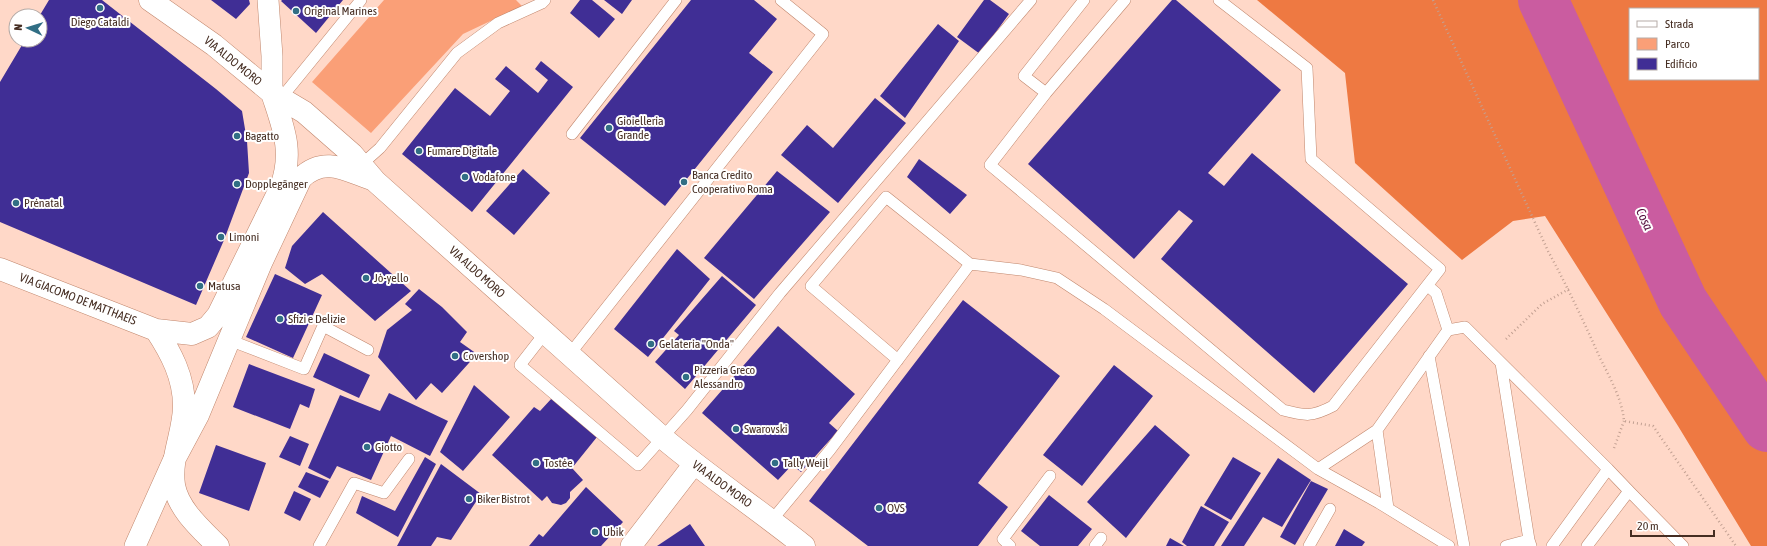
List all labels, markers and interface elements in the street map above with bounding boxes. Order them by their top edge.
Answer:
marker: Diego Cataldi [95,3,105,13]
place label: Original Marines [304,4,377,18]
marker: Original Marines [291,6,301,16]
north arrow [8,8,48,48]
legend [1629,8,1759,80]
place label: Diego Cataldi [71,15,129,29]
text: Strada [1665,17,1694,31]
text: N [12,24,24,31]
street label: VIA ALDO MORO [201,33,265,89]
text: Parco [1665,37,1690,51]
text: Edificio [1665,57,1698,71]
place label: Gioielleria Grande [617,114,664,142]
marker: Gioielleria Grande [604,123,614,133]
place label: Bagatto [245,129,280,143]
marker: Bagatto [232,131,242,141]
place label: Fumare Digitale [427,144,497,158]
marker: Fumare Digitale [414,146,424,156]
place label: Banca Credito Cooperativo Roma [692,168,773,196]
place label: Vodafone [473,170,516,184]
marker: Vodafone [460,172,470,182]
place label: Dopplegänger [245,177,308,191]
marker: Banca Credito Cooperativo Roma [679,177,689,187]
marker: Dopplegänger [232,179,242,189]
place label: Prénatal [24,196,63,210]
marker: Prénatal [11,198,21,208]
water label: Cosa [1633,206,1656,233]
place label: Limoni [229,230,259,244]
marker: Limoni [216,232,226,242]
street label: VIA ALDO MORO [446,243,508,301]
street label: VIA GIACOMO DE MATTHAEIS [18,270,138,328]
place label: Jò-yello [374,271,409,285]
marker: Jò-yello [361,273,371,283]
place label: Matusa [208,279,241,293]
marker: Matusa [195,281,205,291]
place label: Sfizi e Delizie [288,312,346,326]
marker: Sfizi e Delizie [275,314,285,324]
place label: Gelateria "Onda" [659,337,734,351]
marker: Gelateria "Onda" [646,339,656,349]
place label: Covershop [463,349,509,363]
marker: Covershop [450,351,460,361]
place label: Pizzeria Greco Alessandro [694,363,756,391]
marker: Pizzeria Greco Alessandro [681,372,691,382]
place label: Swarovski [744,422,787,436]
marker: Swarovski [731,424,741,434]
place label: Giotto [375,440,403,454]
marker: Giotto [362,442,372,452]
place label: Tostée [544,456,573,470]
place label: Tally Weijl [783,456,829,470]
marker: Tostée [531,458,541,468]
street label: VIA ALDO MORO [689,458,755,510]
marker: Tally Weijl [770,458,780,468]
place label: Biker Bistrot [477,492,530,506]
marker: Biker Bistrot [464,494,474,504]
place label: OVS [887,501,905,515]
marker: OVS [874,503,884,513]
scale bar [1631,512,1714,538]
text: 20 m [1637,519,1659,533]
place label: Ubik [603,525,625,539]
marker: Ubik [590,527,600,537]

